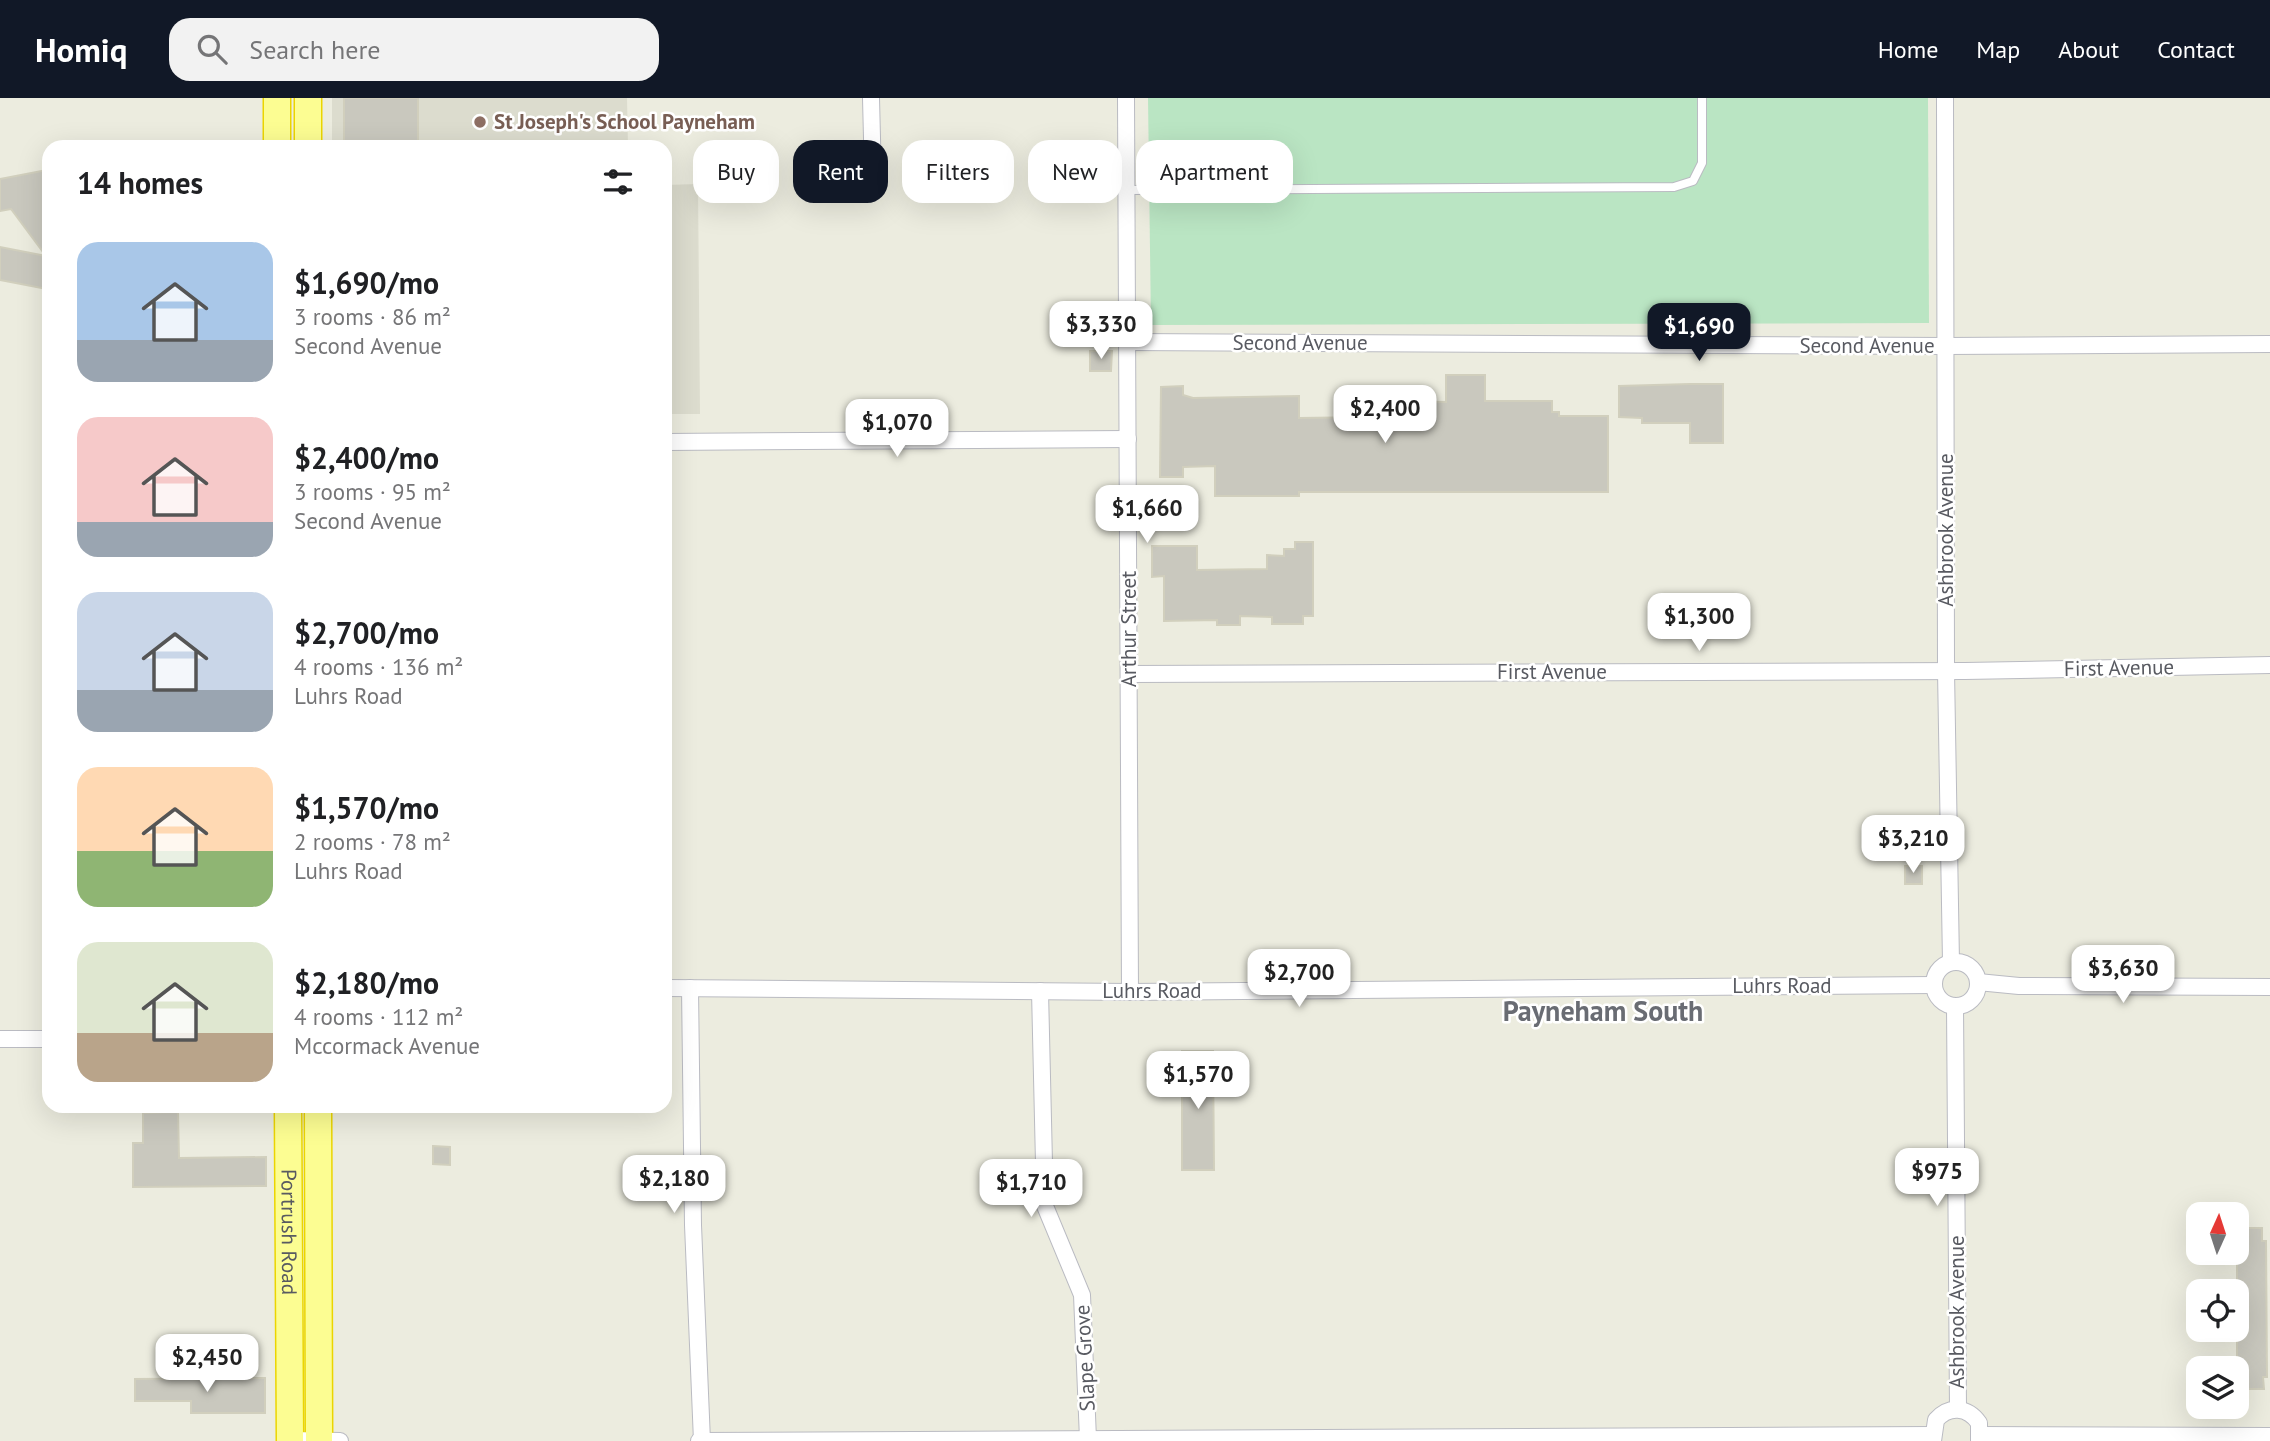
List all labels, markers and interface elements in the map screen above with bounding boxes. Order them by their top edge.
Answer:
search box [169,18,659,81]
text: Homiq [35,28,127,71]
icon: search [193,30,231,68]
text: Search here [249,33,380,66]
text: Home [1878,34,1938,65]
text: Map [1976,34,2020,65]
text: About [2058,34,2119,65]
text: Contact [2157,34,2235,65]
place label: St Joseph's School Payneham [494,108,755,135]
marker: St Joseph's School Payneham [472,114,488,130]
chip: Buy [693,140,779,203]
chip: Rent [793,140,888,203]
chip: Filters [902,140,1014,203]
chip: New [1028,140,1122,203]
chip: Apartment [1136,140,1293,203]
text: 14 homes [77,163,203,202]
icon: filters [599,163,637,201]
text: $1,690/mo [294,263,439,302]
icon: home [133,270,217,354]
text: 3 rooms · 86 m² [294,302,451,331]
pin: $3,330 [1044,302,1158,361]
pin: $1,690 [1642,303,1756,363]
text: $3,330 [1065,309,1137,338]
text: $1,690 [1663,311,1735,340]
street label: Second Avenue [1232,329,1368,356]
text: Second Avenue [294,331,442,360]
street label: Second Avenue [1799,332,1935,359]
pin: $2,400 [1328,386,1442,445]
text: $2,400 [1349,393,1421,422]
pin: $1,070 [840,400,954,459]
text: $1,070 [861,407,933,436]
text: $2,400/mo [294,438,439,477]
icon: home [133,445,217,529]
street label: Ashbrook Avenue [1932,453,1959,607]
text: 3 rooms · 95 m² [294,477,451,506]
pin: $1,660 [1090,486,1204,545]
text: $1,660 [1111,493,1183,522]
text: Second Avenue [294,506,442,535]
street label: Arthur Street [1115,571,1142,687]
pin: $1,300 [1642,594,1756,653]
text: $1,300 [1663,601,1735,630]
text: $2,700/mo [294,613,439,652]
icon: home [133,620,217,704]
text: 4 rooms · 136 m² [294,652,463,681]
street label: First Avenue [2064,653,2174,682]
street label: First Avenue [1497,658,1607,685]
text: Luhrs Road [294,681,403,710]
text: $1,570/mo [294,788,439,827]
icon: home [133,795,217,879]
pin: $3,210 [1856,816,1970,875]
text: $3,210 [1877,823,1949,852]
text: 2 rooms · 78 m² [294,827,451,856]
text: Luhrs Road [294,856,403,885]
pin: $3,630 [2066,946,2180,1005]
pin: $2,700 [1242,950,1356,1009]
text: $3,630 [2087,953,2159,982]
text: $2,700 [1263,957,1335,986]
text: $2,180/mo [294,963,439,1002]
icon: home [133,970,217,1054]
street label: Luhrs Road [1732,972,1832,999]
street label: Luhrs Road [1102,977,1202,1004]
district label: Payneham South [1503,992,1703,1029]
text: 4 rooms · 112 m² [294,1002,463,1031]
text: Mccormack Avenue [294,1031,480,1060]
pin: $1,570 [1141,1052,1255,1111]
text: $1,570 [1162,1059,1234,1088]
pin: $975 [1896,1148,1978,1208]
pin: $2,180 [617,1156,731,1215]
text: $975 [1911,1156,1963,1185]
pin: $1,710 [974,1160,1088,1219]
text: $2,180 [638,1163,710,1192]
text: $1,710 [995,1167,1067,1196]
street label: Portrush Road [275,1169,303,1295]
north arrow [2186,1202,2249,1265]
map controls [2186,1202,2249,1419]
street label: Ashbrook Avenue [1943,1235,1970,1389]
button: locate [2186,1279,2249,1342]
street label: Slape Grove [1068,1304,1101,1412]
pin: $2,450 [150,1334,264,1394]
text: $2,450 [171,1342,243,1371]
button: layers [2186,1356,2249,1419]

